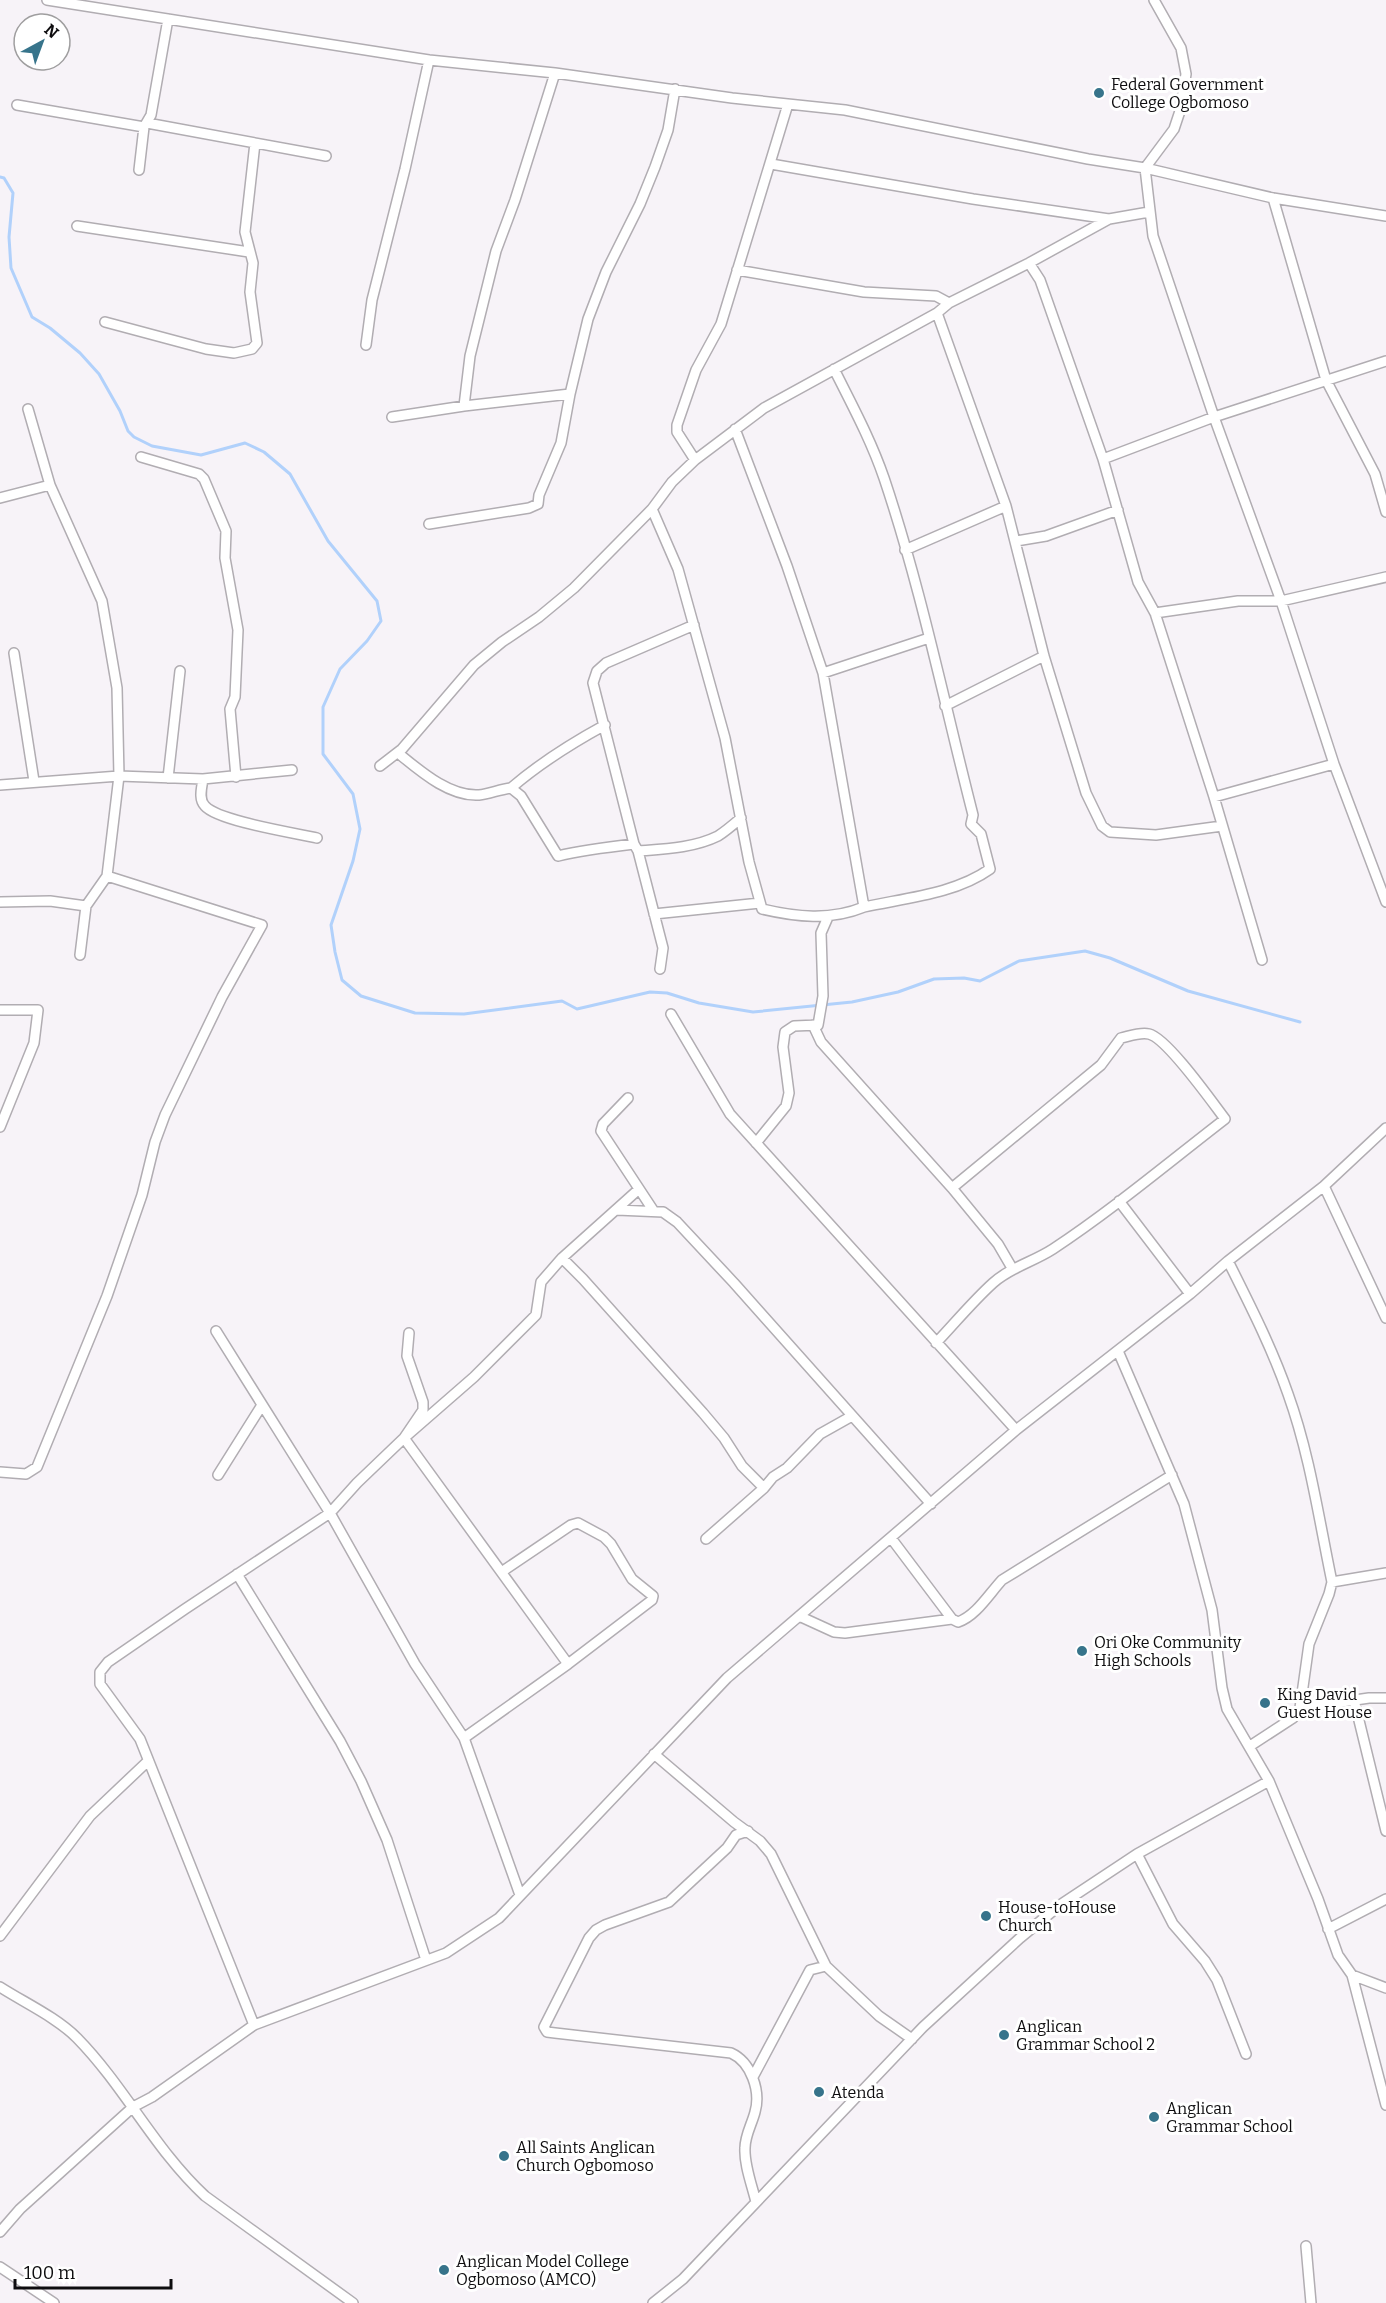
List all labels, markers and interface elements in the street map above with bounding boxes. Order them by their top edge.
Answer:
north arrow [12,12,72,72]
text: N [41,20,62,42]
place label: Federal Government College Ogbomoso [1111,75,1264,112]
marker: Federal Government College Ogbomoso [1092,86,1106,100]
place label: Ori Oke Community High Schools [1094,1633,1242,1670]
marker: Ori Oke Community High Schools [1075,1644,1089,1658]
place label: King David Guest House [1277,1685,1372,1722]
marker: King David Guest House [1258,1696,1272,1710]
place label: House-toHouse Church [998,1898,1116,1935]
marker: House-toHouse Church [979,1909,993,1923]
place label: Anglican Grammar School 2 [1016,2017,1155,2054]
marker: Anglican Grammar School 2 [997,2028,1011,2042]
place label: Atenda [831,2083,885,2102]
marker: Atenda [812,2085,826,2099]
place label: Anglican Grammar School [1166,2099,1293,2136]
marker: Anglican Grammar School [1147,2110,1161,2124]
place label: All Saints Anglican Church Ogbomoso [516,2138,655,2175]
marker: All Saints Anglican Church Ogbomoso [497,2149,511,2163]
scale bar [15,2252,171,2290]
place label: Anglican Model College Ogbomoso (AMCO) [456,2252,629,2289]
text: 100 m [24,2262,75,2284]
marker: Anglican Model College Ogbomoso (AMCO) [437,2263,451,2277]

